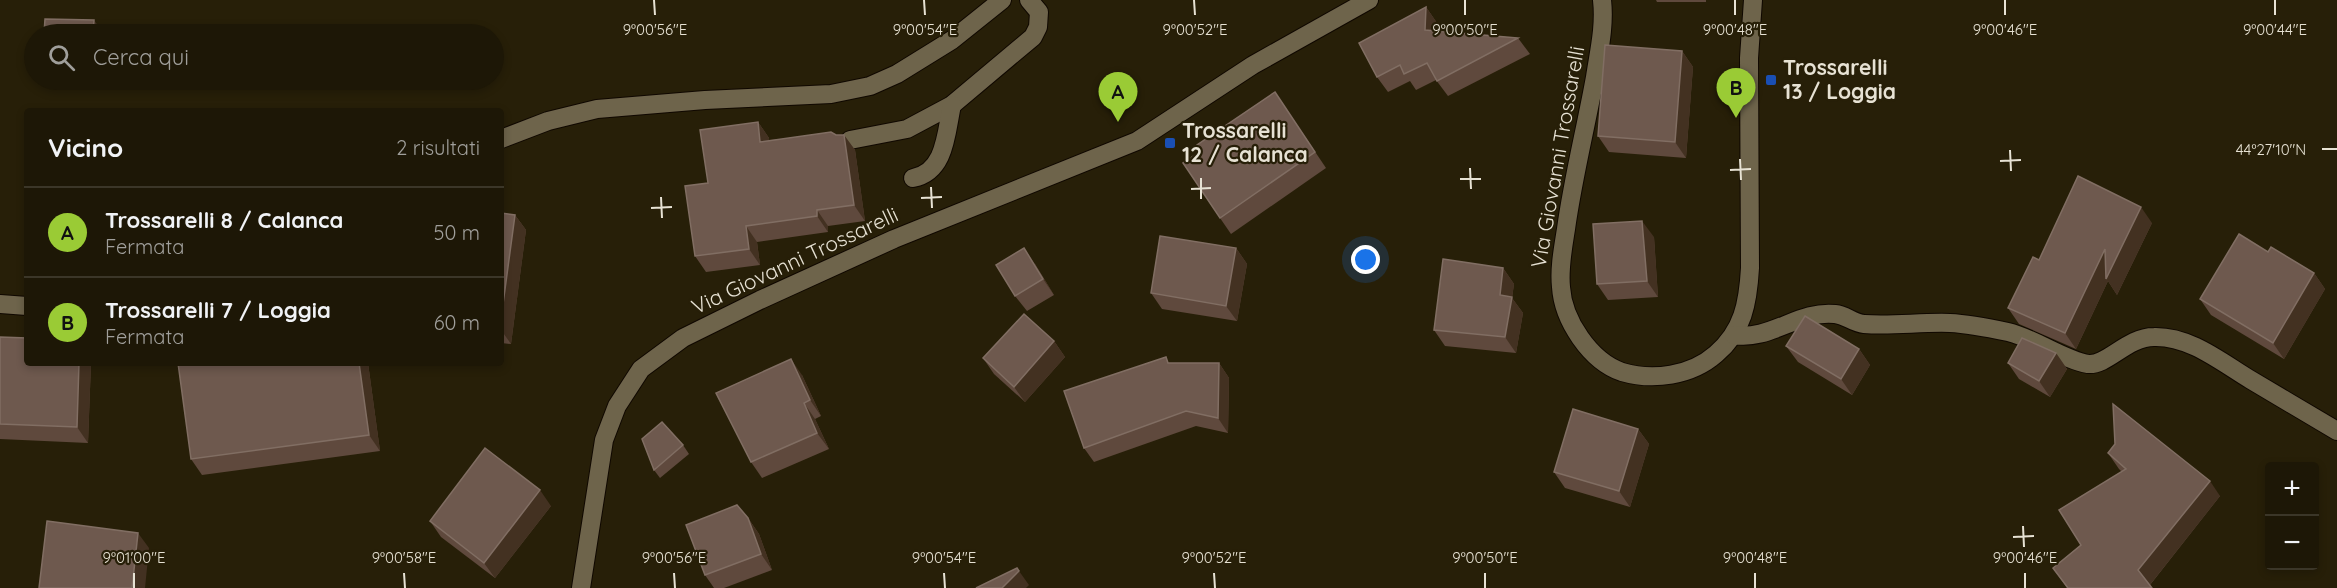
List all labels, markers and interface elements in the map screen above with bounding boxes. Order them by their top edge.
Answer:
text: 9°00'56"E [623,20,687,39]
text: 9°00'54"E [893,20,957,39]
text: 9°00'52"E [1163,20,1227,39]
text: 9°00'50"E [1432,20,1498,39]
text: 9°00'48"E [1703,20,1767,39]
text: 9°00'46"E [1973,20,2037,39]
text: 9°00'44"E [2243,20,2307,39]
search box [24,24,504,90]
icon: search [45,41,78,74]
text: Cerca qui [93,43,189,71]
street label: Via Giovanni Trossarelli [1525,44,1589,270]
place label: Trossarelli 13 / Loggia [1783,54,1896,104]
pin: B [1716,68,1756,118]
pin: A [1098,72,1138,122]
marker: Trossarelli 13 / Loggia [1764,73,1778,87]
place label: Trossarelli 12 / Calanca [1182,117,1308,167]
text: Vicino [48,131,123,164]
text: 2 risultati [396,135,480,160]
marker: Trossarelli 12 / Calanca [1163,136,1177,150]
text: 44°27'10"N [2236,140,2306,159]
street label: Via Giovanni Trossarelli [687,201,902,319]
text: Trossarelli 8 / Calanca [105,206,343,234]
text: A [61,220,74,245]
text: 50 m [434,220,480,245]
text: Fermata [105,234,184,259]
your location [1351,245,1380,274]
text: Trossarelli 7 / Loggia [105,296,331,324]
text: B [61,310,74,335]
text: 60 m [434,310,480,335]
text: Fermata [105,324,184,349]
map controls [2265,462,2319,570]
button: + [2265,462,2319,516]
button: − [2265,516,2319,570]
text: 9°01'00"E [103,548,165,567]
text: 9°00'58"E [372,548,436,567]
text: 9°00'56"E [642,548,706,567]
text: 9°00'54"E [912,548,976,567]
text: 9°00'52"E [1182,548,1246,567]
text: 9°00'50"E [1452,548,1518,567]
text: 9°00'48"E [1723,548,1787,567]
text: 9°00'46"E [1993,548,2057,567]

